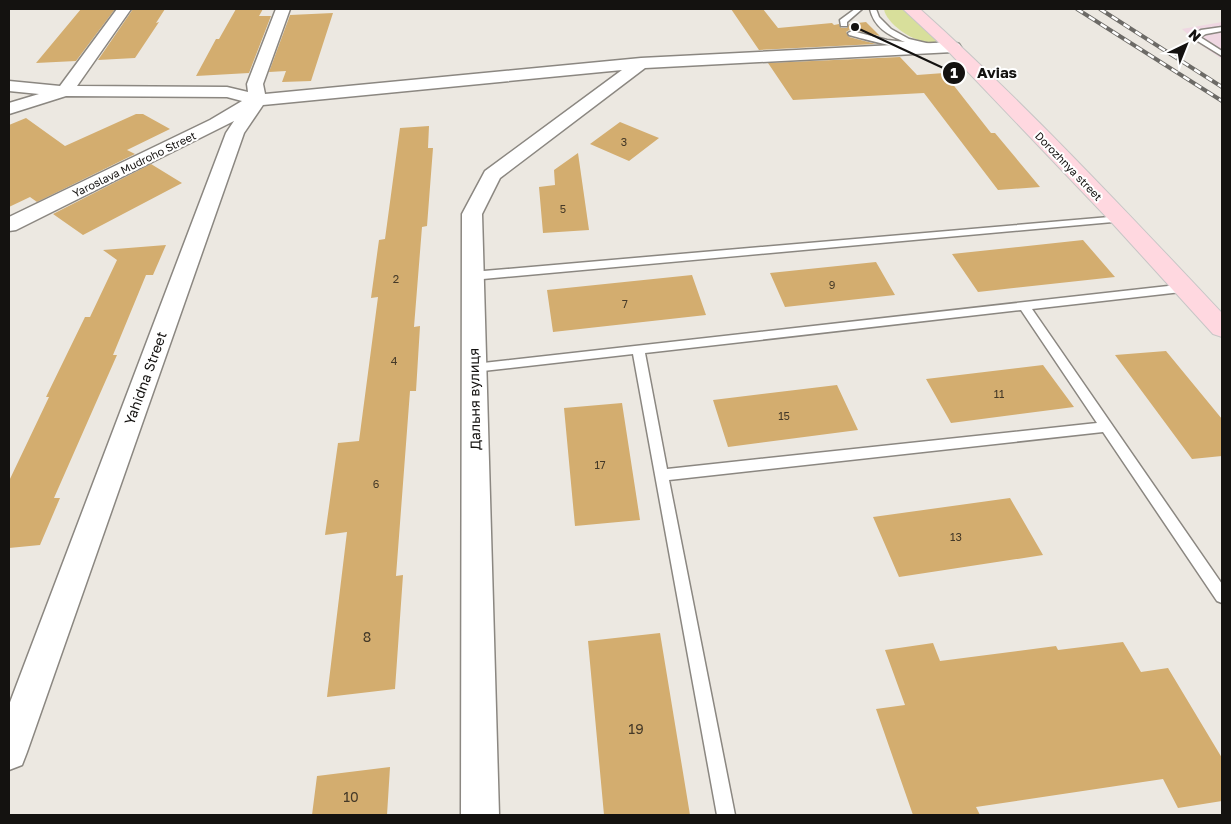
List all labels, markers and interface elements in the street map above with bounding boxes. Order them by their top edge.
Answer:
north arrow [1161,20,1211,70]
text: N [1186,25,1205,45]
callout: Avias [942,58,1027,88]
text: 1 [950,63,958,81]
text: Avias [977,63,1017,81]
street label: Yaroslava Mudroho Street [70,128,198,200]
street label: Dorozhnya street [1033,129,1105,203]
house number: 3 [621,135,627,148]
house number: 5 [560,202,566,215]
house number: 2 [393,272,399,285]
house number: 9 [829,278,835,291]
house number: 7 [622,297,628,310]
street label: Yahidna Street [120,329,170,427]
street label: Дальня вулиця [465,348,483,450]
house number: 4 [391,354,398,367]
house number: 11 [994,387,1004,400]
house number: 15 [778,409,790,422]
house number: 17 [594,458,606,471]
house number: 6 [373,477,380,490]
house number: 13 [950,530,962,543]
house number: 8 [363,628,371,645]
house number: 19 [628,720,644,737]
house number: 10 [343,788,359,805]

